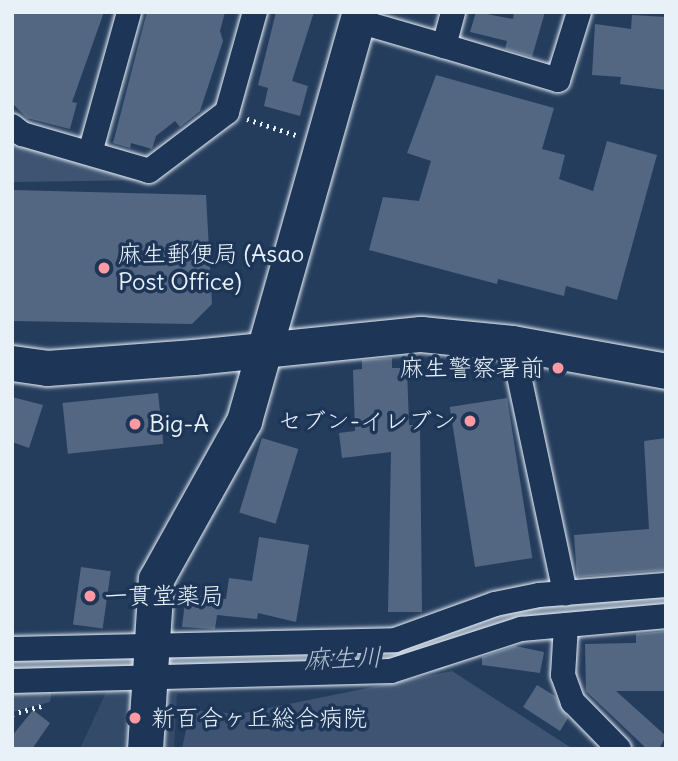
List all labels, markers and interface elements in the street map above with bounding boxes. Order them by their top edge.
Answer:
place label: 麻生郵便局 (Asao Post Office) [118,240,304,296]
marker: 麻生郵便局 (Asao Post Office) [96,260,112,276]
place label: 麻生警察署前 [400,354,544,382]
marker: 麻生警察署前 [550,360,566,376]
place label: セブン-イレブン [278,407,456,435]
place label: Big-A [149,410,209,438]
marker: セブン-イレブン [462,413,478,429]
marker: Big-A [127,416,143,432]
place label: 一貫堂薬局 [104,582,224,610]
marker: 一貫堂薬局 [82,588,98,604]
water label: 麻生川 [303,641,383,675]
place label: 新百合ヶ丘総合病院 [151,704,367,732]
marker: 新百合ヶ丘総合病院 [125,708,145,728]

